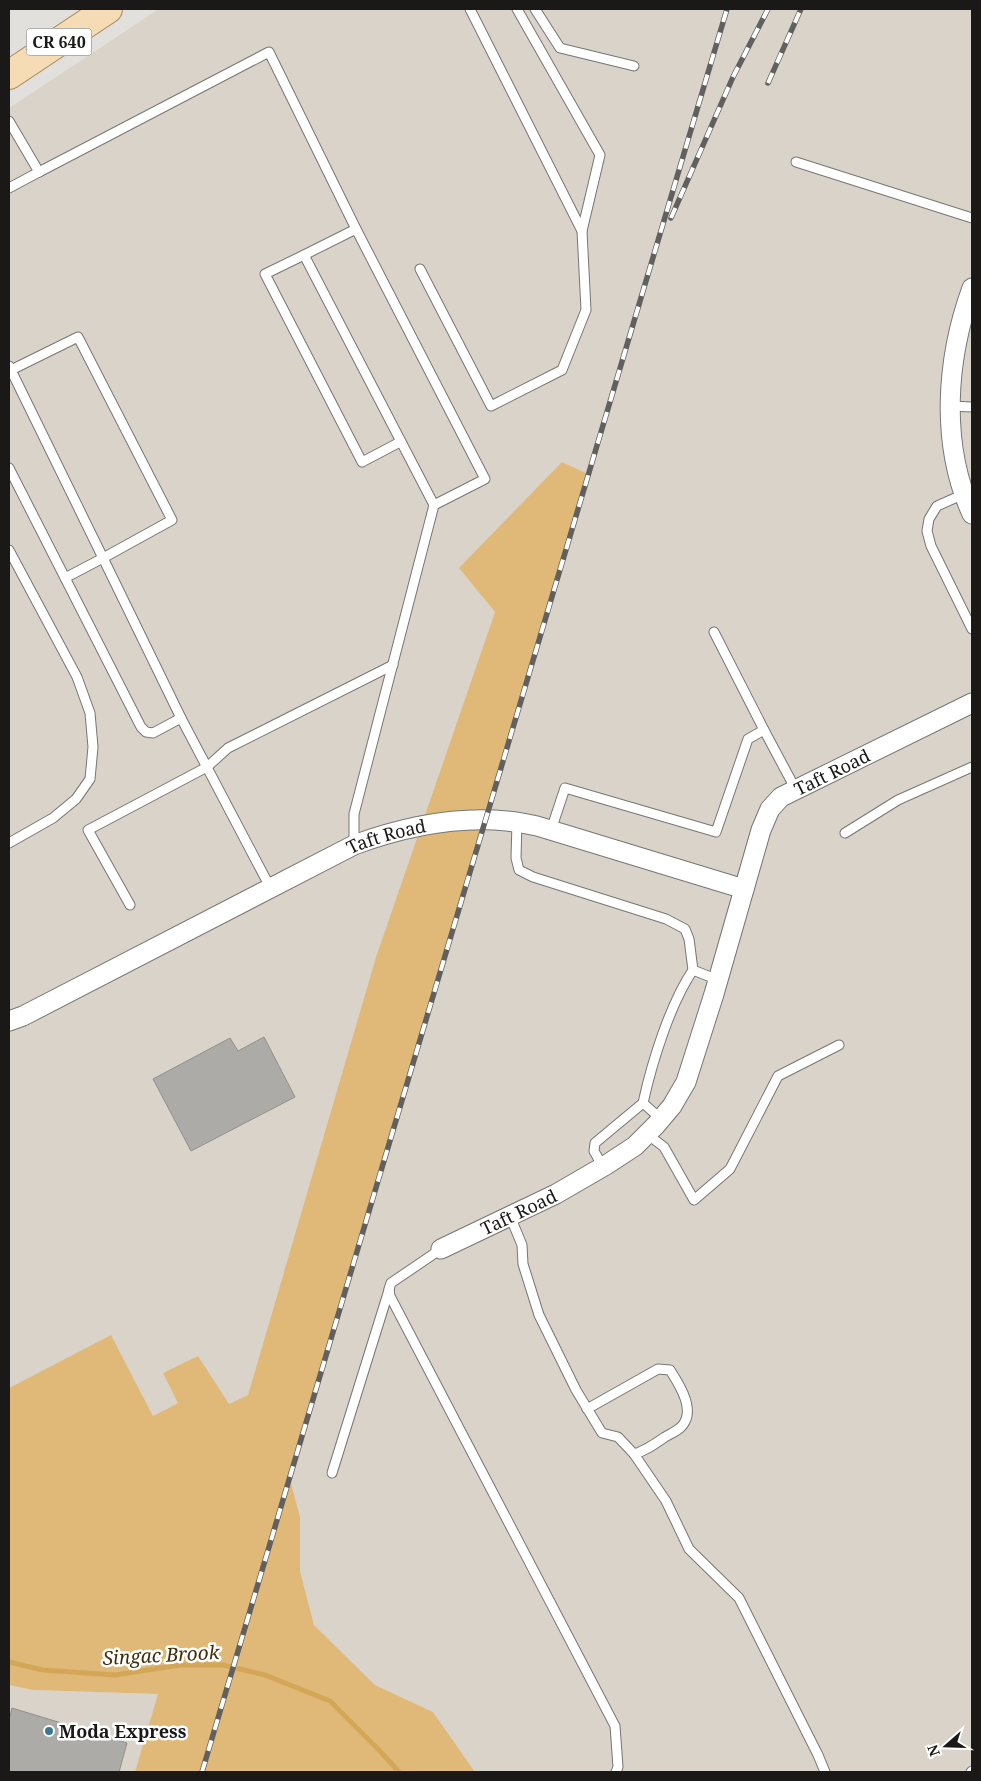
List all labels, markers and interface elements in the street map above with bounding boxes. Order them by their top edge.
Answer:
road number: CR 640 [27,28,92,56]
street label: Taft Road [790,743,874,801]
street label: Taft Road [342,813,428,859]
street label: Taft Road [477,1183,561,1240]
water label: Singac Brook [102,1639,221,1671]
place label: Moda Express [59,1719,187,1743]
north arrow [921,1721,971,1771]
marker: Moda Express [43,1725,55,1737]
text: N [922,1742,944,1759]

